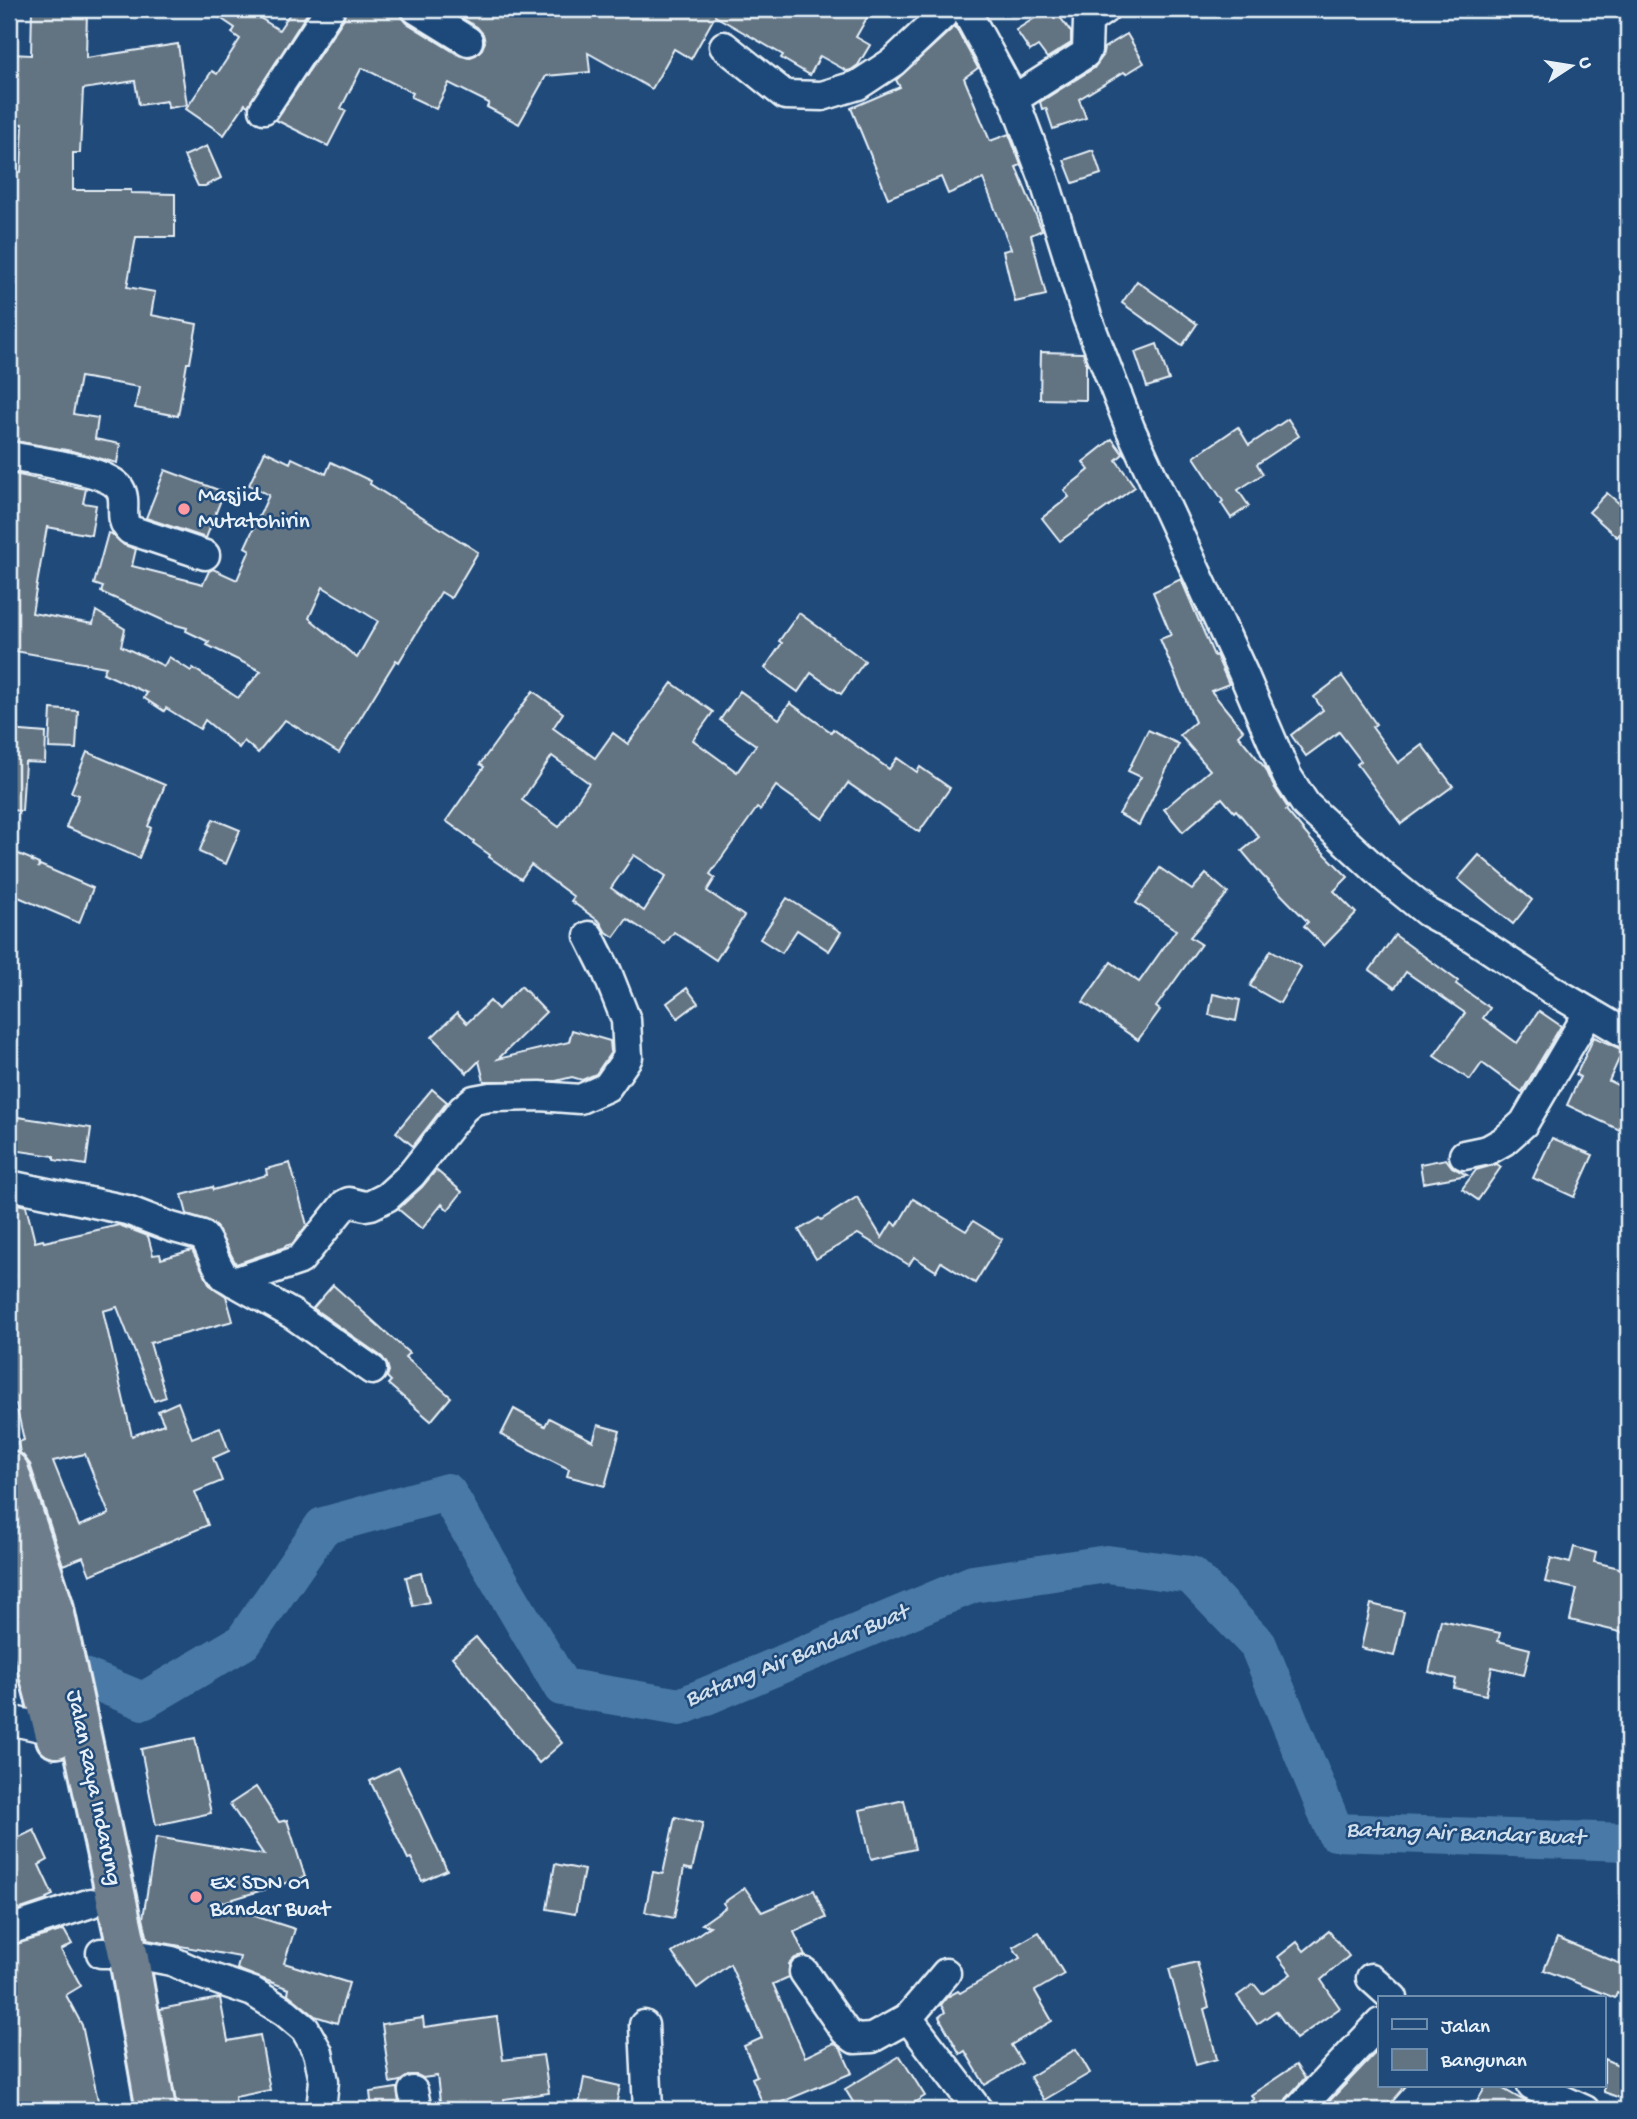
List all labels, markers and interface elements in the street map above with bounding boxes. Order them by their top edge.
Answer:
north arrow [1536,32,1606,102]
text: U [1572,55,1597,71]
place label: Masjid Mutatohirin [198,483,310,536]
marker: Masjid Mutatohirin [176,501,192,517]
water label: Batang Air Bandar Buat [681,1597,917,1715]
street label: Jalan Raya Indarung [59,1688,127,1888]
water label: Batang Air Bandar Buat [1345,1816,1589,1854]
place label: Ex SDN 01 Bandar Buat [209,1871,332,1924]
marker: Ex SDN 01 Bandar Buat [188,1889,204,1905]
legend [1378,1996,1606,2088]
text: Jalan [1441,2016,1490,2041]
text: Bangunan [1440,2050,1527,2075]

